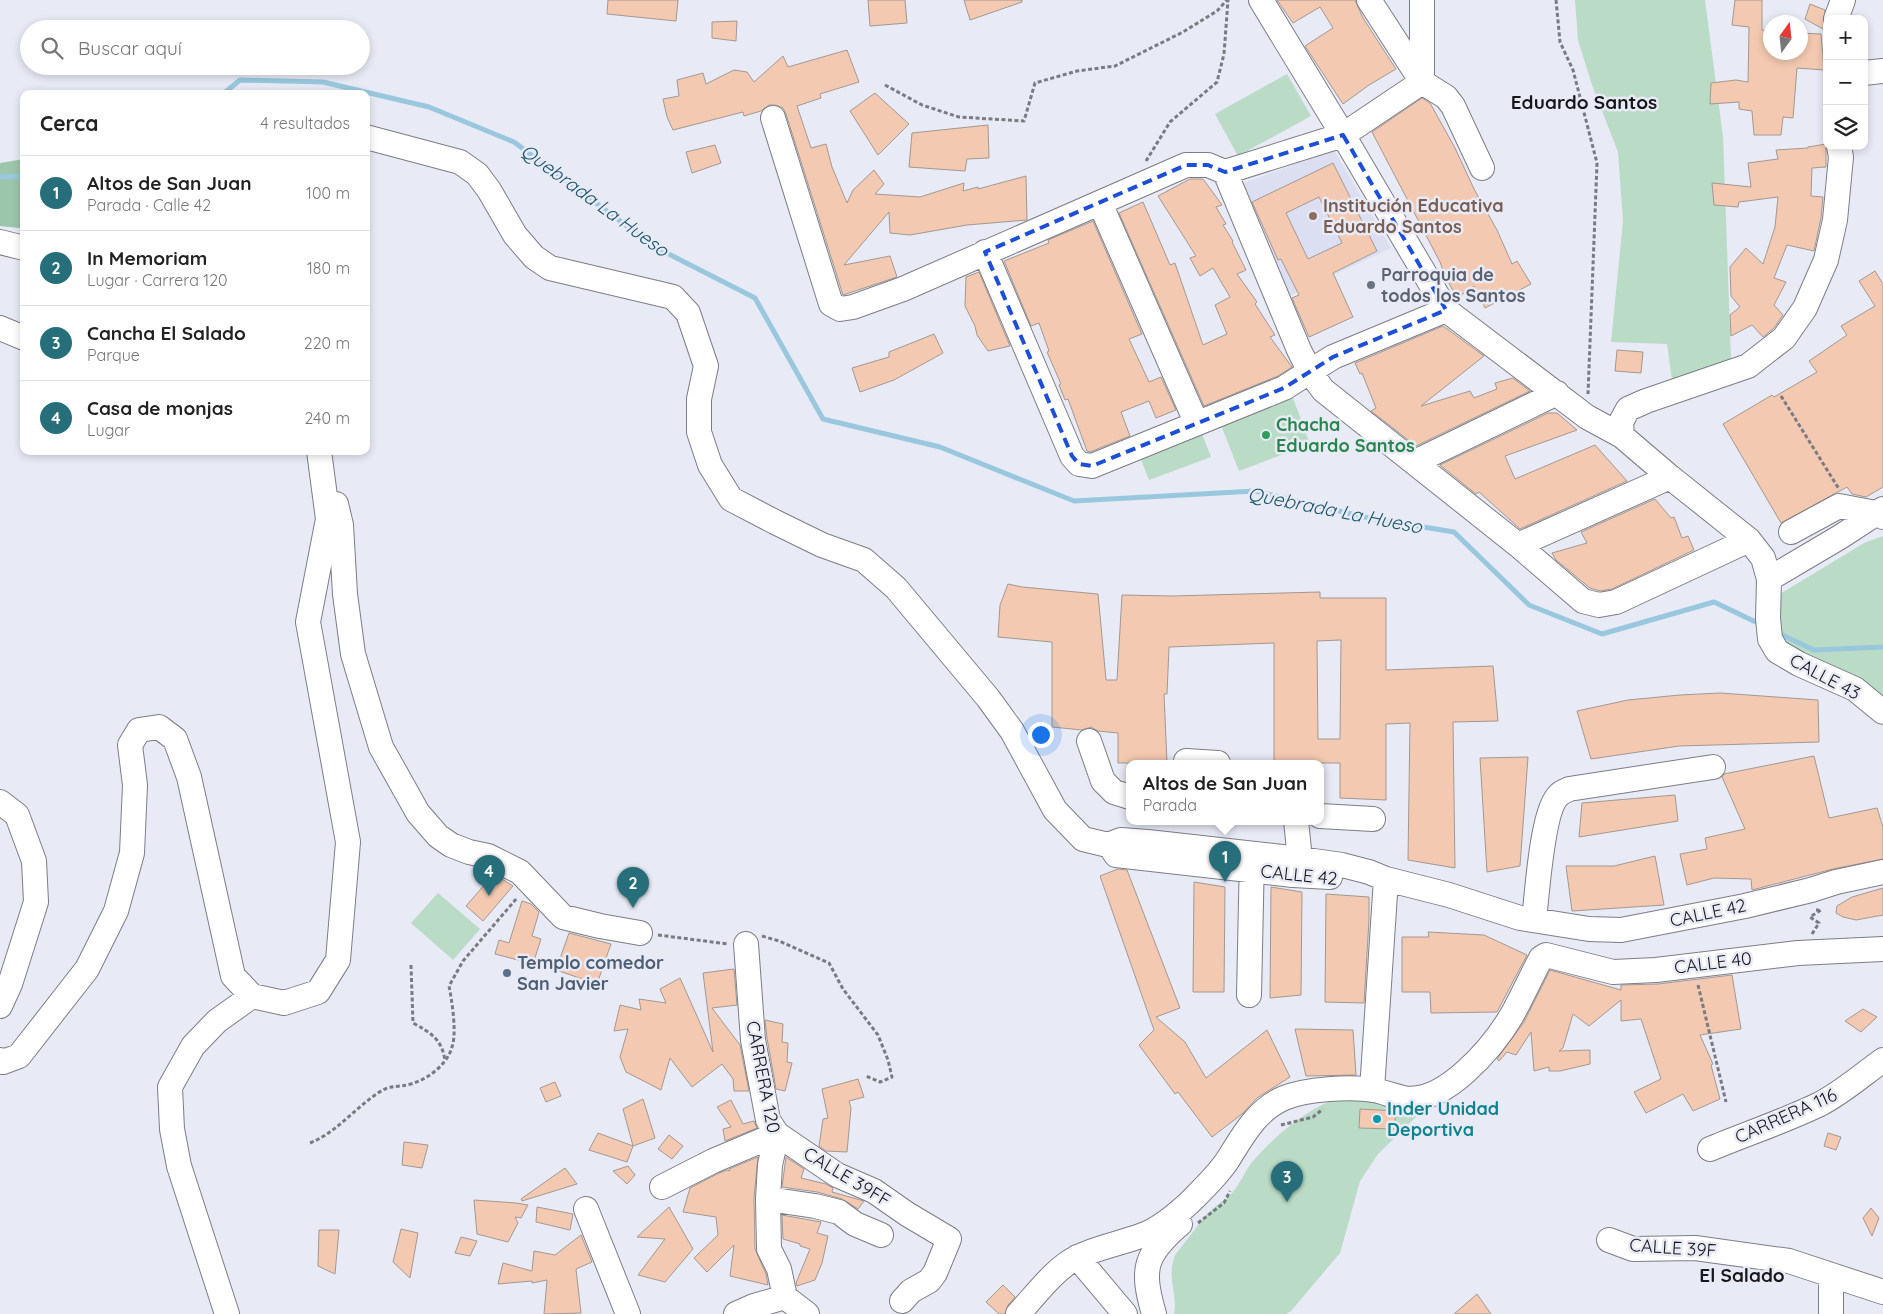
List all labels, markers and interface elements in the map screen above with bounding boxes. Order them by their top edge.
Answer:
north arrow [1763,15,1808,60]
map controls [1823,15,1868,150]
button: + [1823,15,1868,60]
search box [20,20,370,75]
icon: search [38,34,66,62]
text: Buscar aquí [78,36,182,60]
button: − [1823,60,1868,105]
district label: Eduardo Santos [1511,90,1657,114]
button: layers [1823,105,1868,150]
text: Cerca [40,110,98,136]
text: 4 resultados [260,113,350,133]
water label: Quebrada La Hueso [516,138,675,263]
text: Altos de San Juan [87,171,252,195]
text: 1 [53,183,59,203]
text: 100 m [306,183,350,203]
place label: Institución Educativa Eduardo Santos [1323,194,1504,238]
text: Parada · Calle 42 [87,195,211,215]
marker: Institución Educativa Eduardo Santos [1307,210,1319,222]
text: In Memoriam [87,246,207,270]
text: 2 [51,258,61,278]
text: 180 m [307,258,350,278]
place label: Parroquia de todos los Santos [1381,263,1526,307]
text: Lugar · Carrera 120 [87,270,228,290]
marker: Parroquia de todos los Santos [1365,279,1377,291]
text: Cancha El Salado [87,321,246,345]
text: 3 [52,333,60,353]
text: 220 m [304,333,350,353]
text: Parque [87,345,140,365]
text: Casa de monjas [87,396,233,420]
text: 4 [51,408,61,428]
text: 240 m [304,408,350,428]
place label: Chacha Eduardo Santos [1276,413,1415,457]
text: Lugar [87,420,130,440]
marker: Chacha Eduardo Santos [1260,429,1272,441]
water label: Quebrada La Hueso [1246,481,1426,539]
street label: CALLE 43 [1786,648,1864,705]
your location [1028,722,1054,748]
popup [1126,760,1324,825]
text: Altos de San Juan [1143,771,1307,795]
text: Parada [1143,795,1197,815]
pin: 1 [1209,841,1241,882]
pin: 4 [473,855,505,896]
street label: CALLE 42 [1259,859,1339,890]
pin: 2 [617,867,649,908]
street label: CALLE 42 [1668,893,1748,932]
street label: CALLE 40 [1673,946,1753,979]
place label: Templo comedor San Javier [517,951,664,995]
marker: Templo comedor San Javier [501,967,513,979]
street label: CARRERA 120 [741,1019,786,1135]
street label: CARRERA 116 [1731,1083,1841,1148]
place label: Inder Unidad Deportiva [1387,1097,1499,1141]
marker: Inder Unidad Deportiva [1371,1113,1383,1125]
street label: CALLE 39FF [800,1142,895,1212]
pin: 3 [1271,1161,1303,1202]
street label: CALLE 39F [1629,1233,1717,1262]
district label: El Salado [1699,1263,1785,1287]

